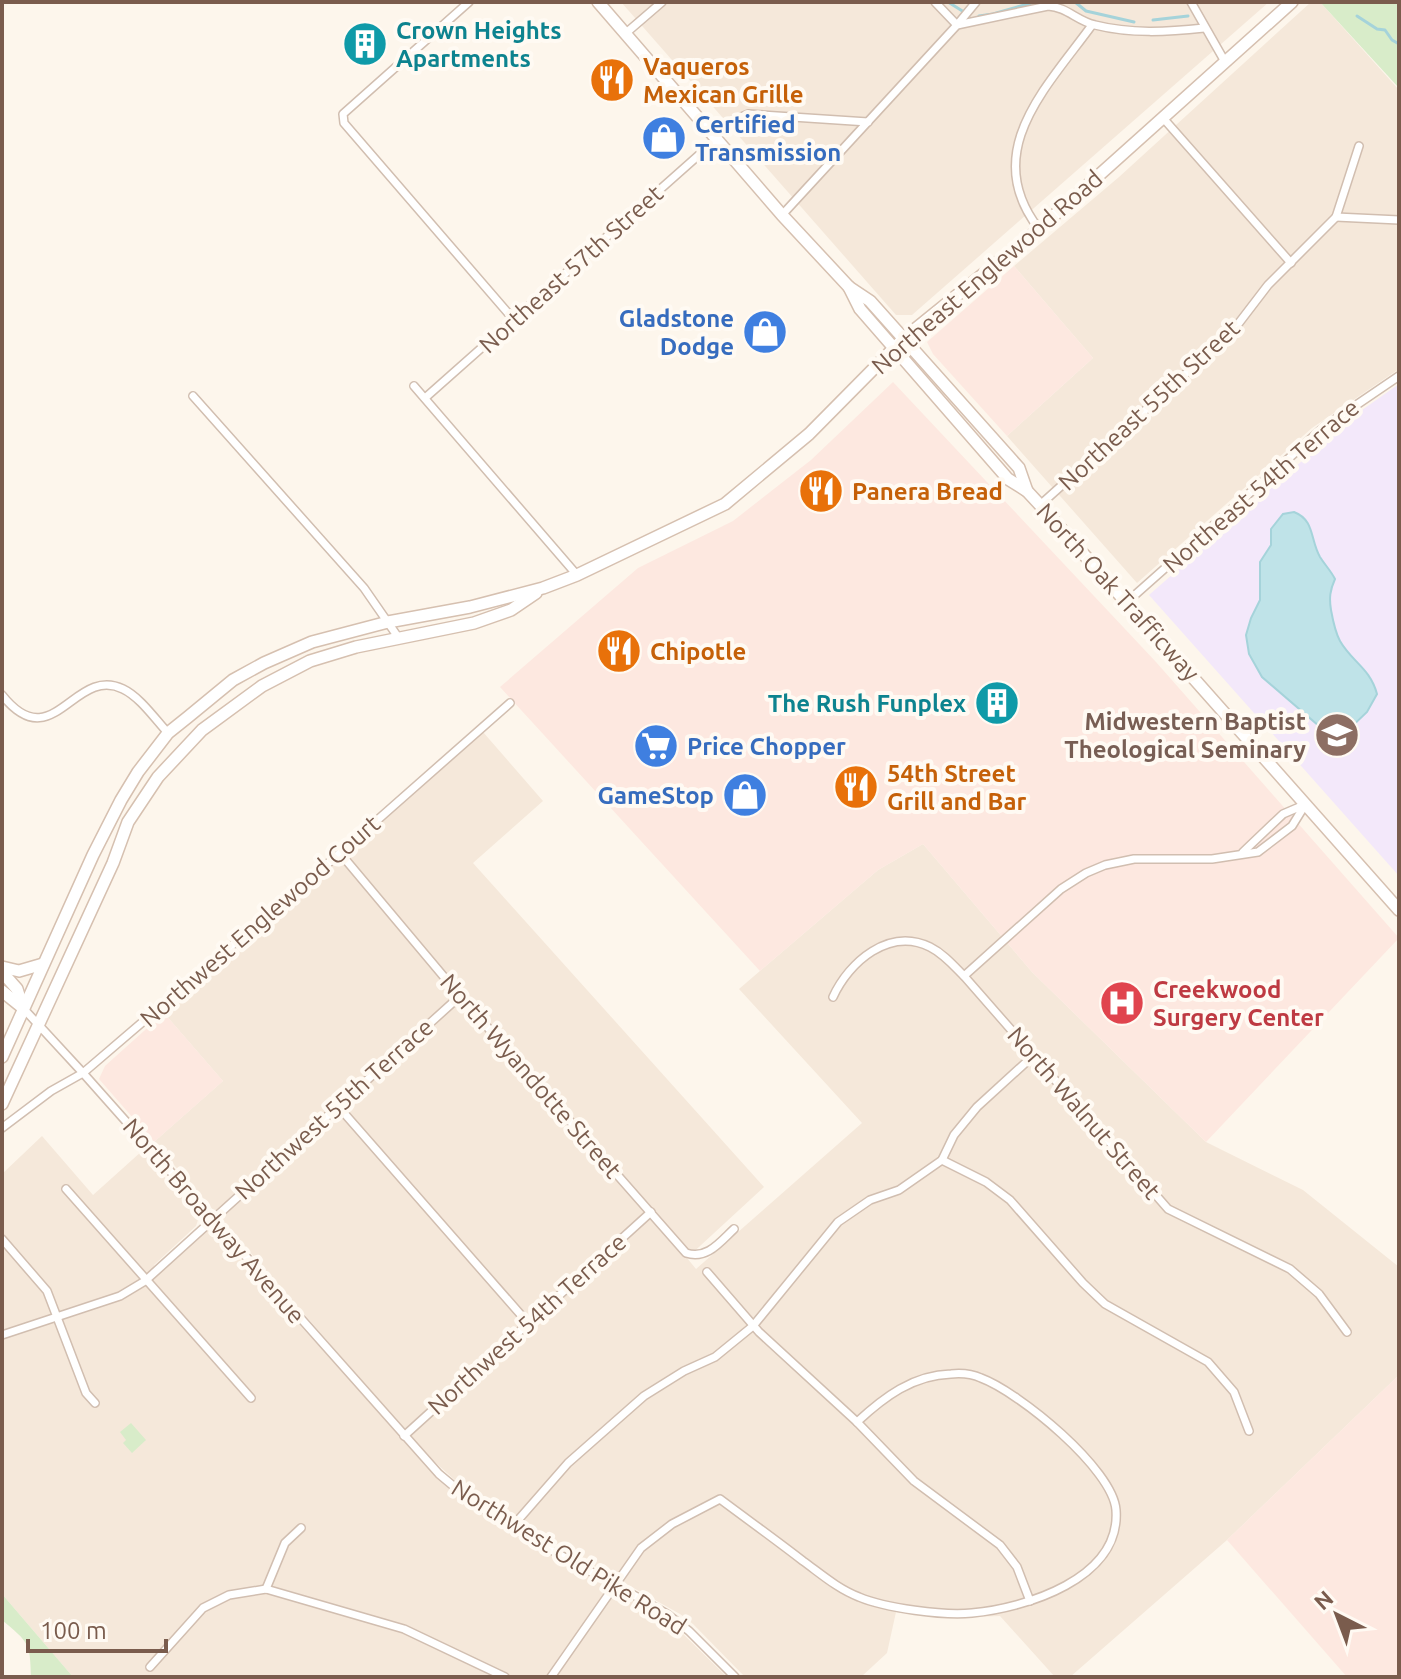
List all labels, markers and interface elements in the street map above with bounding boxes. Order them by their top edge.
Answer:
place label: Crown Heights Apartments [396,17,561,72]
building icon: Crown Heights Apartments [341,20,389,68]
place label: Vaqueros Mexican Grille [643,53,803,108]
restaurant icon: Vaqueros Mexican Grille [588,56,636,104]
place label: Certified Transmission [695,111,841,166]
shop icon: Certified Transmission [640,114,688,162]
street label: Northeast Englewood Road [866,165,1108,379]
street label: Northeast 57th Street [474,179,669,358]
place label: Gladstone Dodge [619,305,734,360]
shop icon: Gladstone Dodge [741,308,789,356]
street label: Northeast 55th Street [1053,314,1245,496]
street label: Northeast 54th Terrace [1158,394,1364,578]
restaurant icon: Panera Bread [797,467,845,515]
place label: Panera Bread [852,478,1003,505]
street label: North Oak Trafficway [1031,498,1205,687]
restaurant icon: Chipotle [595,627,643,675]
place label: Chipotle [650,638,746,665]
building icon: The Rush Funplex [973,679,1021,727]
place label: The Rush Funplex [768,690,966,717]
place label: Midwestern Baptist Theological Seminary [1064,708,1306,763]
school or university icon: Midwestern Baptist Theological Seminary [1313,711,1361,759]
supermarket icon: Price Chopper [632,722,680,770]
place label: Price Chopper [687,733,846,760]
place label: 54th Street Grill and Bar [887,760,1026,815]
restaurant icon: 54th Street Grill and Bar [832,763,880,811]
shop icon: GameStop [721,771,769,819]
place label: GameStop [597,782,714,809]
street label: Northwest Englewood Court [135,809,386,1032]
street label: North Wyandotte Street [435,969,627,1184]
place label: Creekwood Surgery Center [1153,976,1324,1031]
hospital icon: Creekwood Surgery Center [1098,979,1146,1027]
street label: Northwest 55th Terrace [230,1013,438,1205]
street label: North Walnut Street [1002,1022,1166,1205]
street label: North Broadway Avenue [118,1113,310,1329]
street label: Northwest 54th Terrace [423,1228,631,1420]
street label: Northwest Old Pike Road [447,1474,691,1640]
north arrow [1297,1575,1377,1655]
text: N [1309,1585,1338,1615]
scale bar [28,1603,166,1653]
text: 100 m [40,1617,107,1644]

